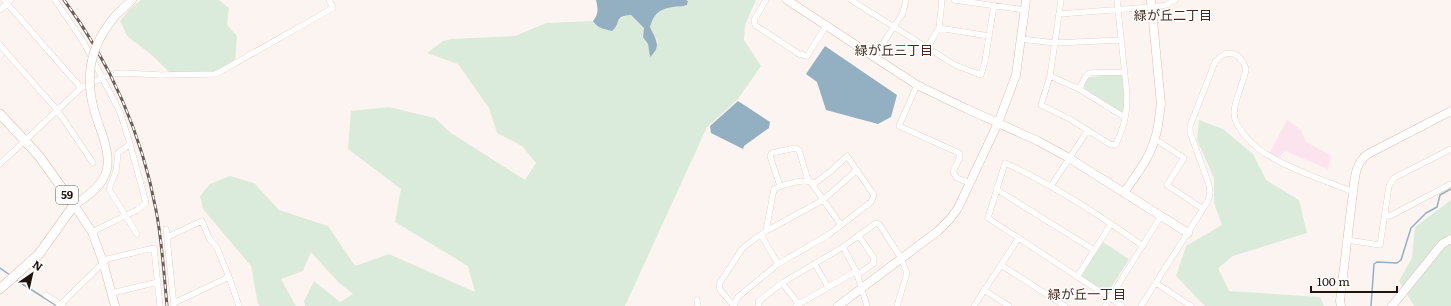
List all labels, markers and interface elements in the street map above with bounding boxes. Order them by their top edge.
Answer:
district label: 緑が丘二丁目 [1134,5,1212,24]
district label: 緑が丘三丁目 [855,40,933,59]
road number: 59 [56,186,78,204]
north arrow [12,254,52,294]
text: N [30,256,46,274]
scale bar [1311,268,1397,294]
text: 100 m [1317,272,1350,290]
district label: 緑が丘一丁目 [1048,284,1126,303]

